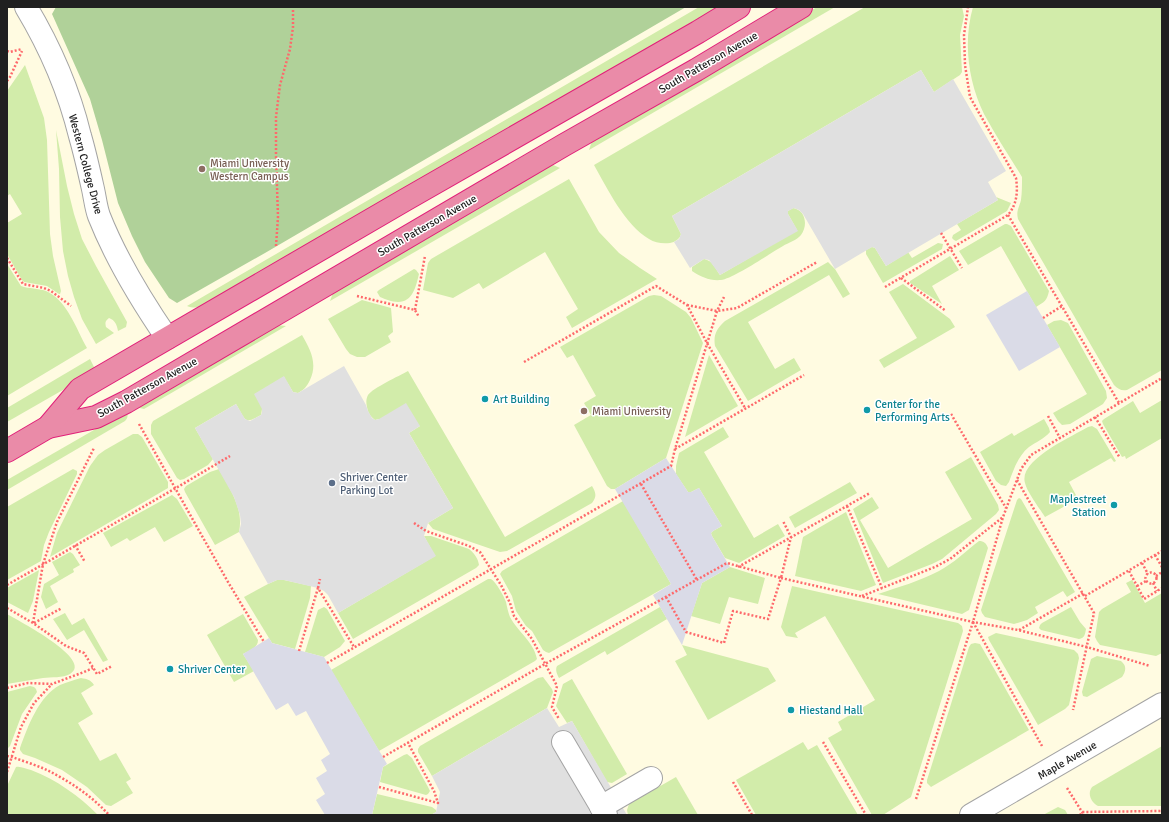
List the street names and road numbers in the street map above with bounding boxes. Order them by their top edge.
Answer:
street label: South Patterson Avenue [656,29,760,96]
street label: Western College Drive [66,113,105,216]
street label: South Patterson Avenue [375,192,479,259]
street label: South Patterson Avenue [95,355,199,420]
street label: Maple Avenue [1036,738,1099,782]

